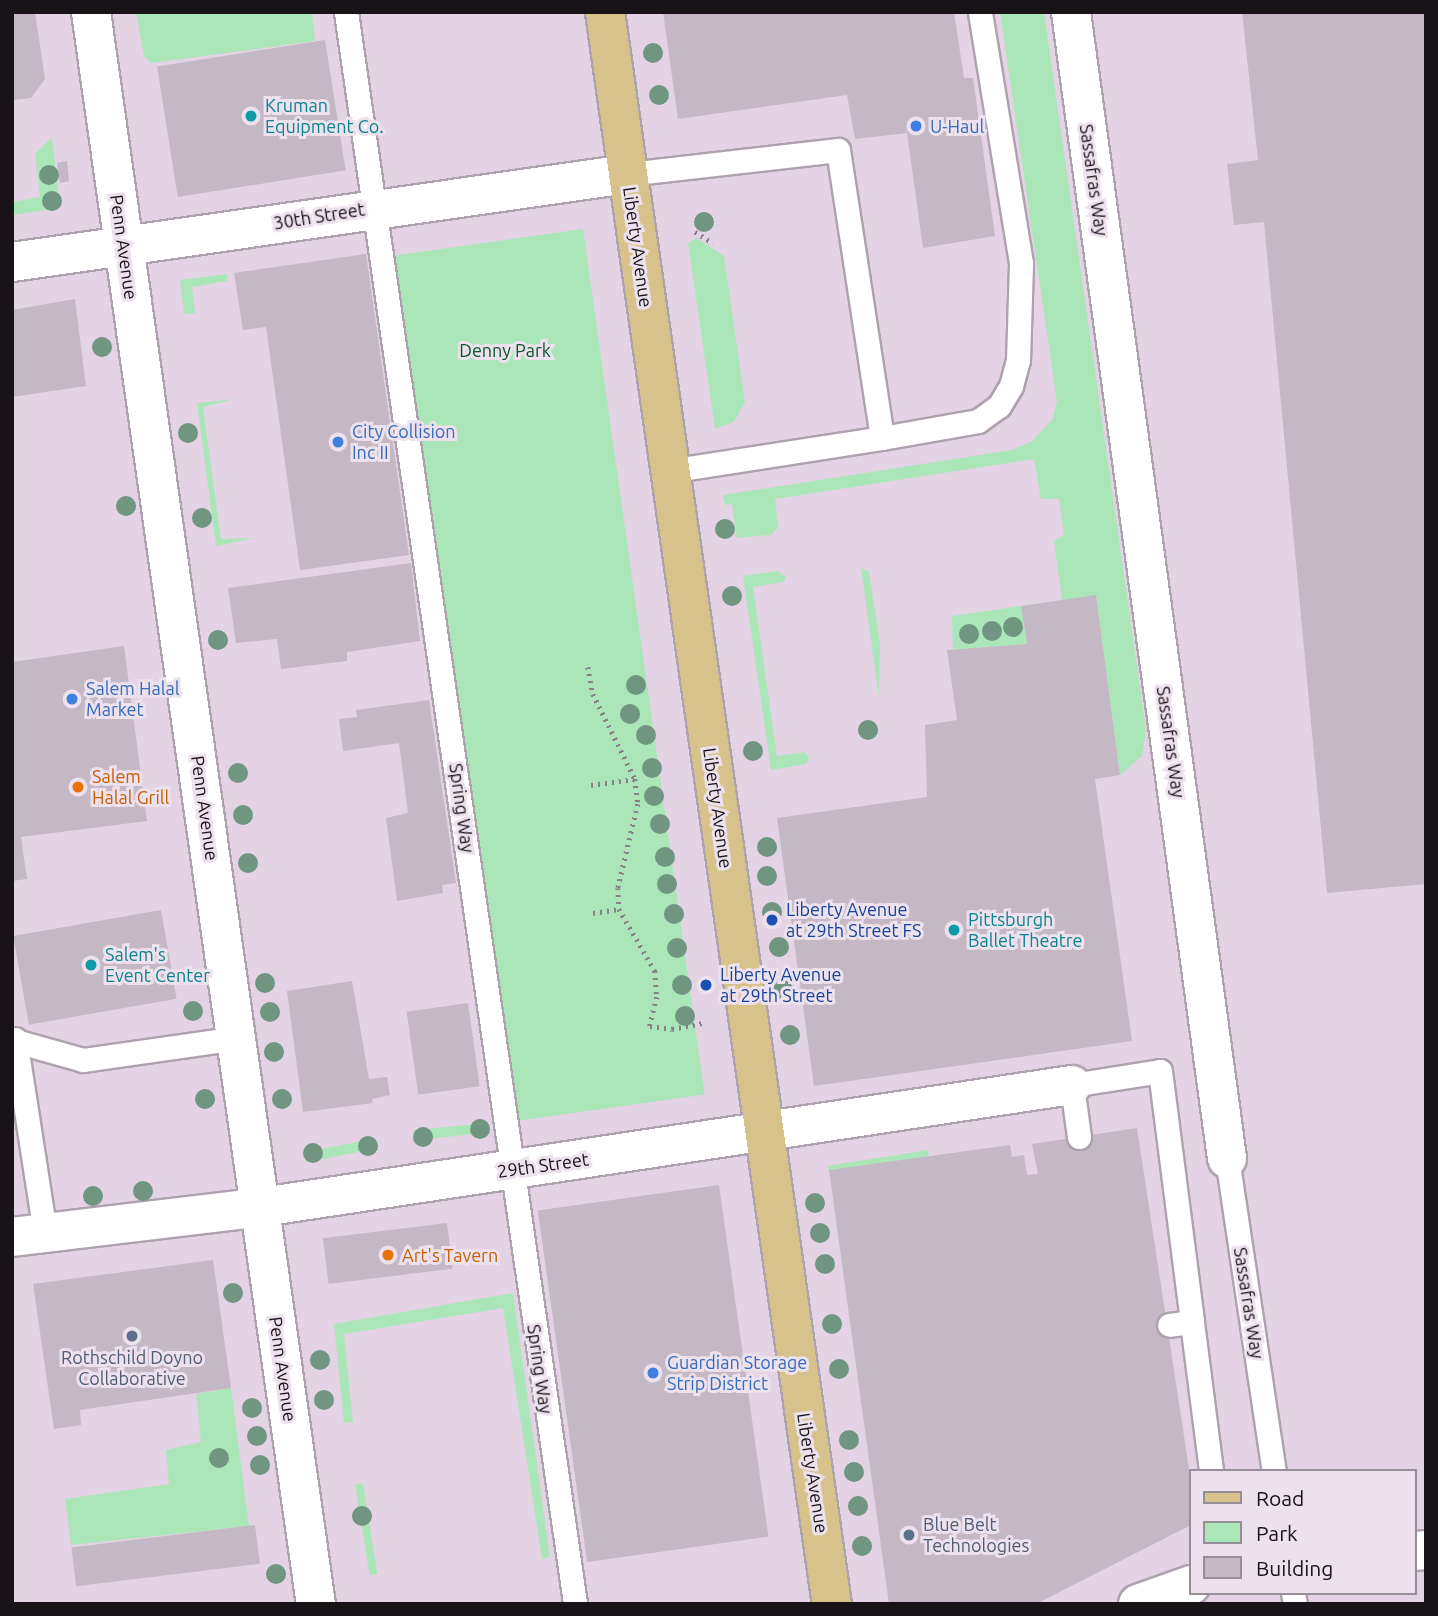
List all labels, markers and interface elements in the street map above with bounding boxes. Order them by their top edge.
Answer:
place label: Kruman Equipment Co. [265,95,384,138]
marker: Kruman Equipment Co. [243,108,259,124]
place label: U-Haul [930,115,984,137]
marker: U-Haul [908,118,924,134]
street label: Sassafras Way [1075,123,1113,237]
street label: Liberty Avenue [619,185,657,309]
street label: Penn Avenue [106,193,142,301]
street label: 30th Street [272,198,366,234]
park label: Denny Park [459,339,551,361]
place label: City Collision Inc II [352,421,456,464]
marker: City Collision Inc II [330,434,346,450]
place label: Salem Halal Market [86,678,180,720]
street label: Sassafras Way [1152,685,1190,799]
marker: Salem Halal Market [64,691,80,707]
street label: Liberty Avenue [699,746,737,870]
street label: Penn Avenue [187,754,223,862]
street label: Spring Way [445,762,479,854]
place label: Salem Halal Grill [92,766,169,808]
marker: Salem Halal Grill [70,779,86,795]
place label: Liberty Avenue at 29th Street FS [786,899,922,942]
place label: Pittsburgh Ballet Theatre [968,909,1083,951]
marker: Liberty Avenue at 29th Street FS [764,912,780,928]
marker: Pittsburgh Ballet Theatre [946,922,962,938]
place label: Salem's Event Center [105,944,210,986]
marker: Salem's Event Center [83,957,99,973]
place label: Liberty Avenue at 29th Street [720,964,841,1006]
marker: Liberty Avenue at 29th Street [698,977,714,993]
street label: 29th Street [496,1148,590,1182]
place label: Art's Tavern [402,1244,498,1266]
street label: Sassafras Way [1230,1246,1268,1360]
marker: Art's Tavern [380,1247,396,1263]
street label: Penn Avenue [265,1315,301,1423]
street label: Spring Way [523,1323,557,1415]
marker: Rothschild Doyno Collaborative [124,1328,140,1344]
place label: Rothschild Doyno Collaborative [61,1347,203,1390]
place label: Guardian Storage Strip District [667,1352,807,1394]
marker: Guardian Storage Strip District [645,1365,661,1381]
street label: Liberty Avenue [793,1411,833,1535]
legend [1190,1469,1417,1595]
text: Road [1256,1486,1304,1510]
place label: Blue Belt Technologies [923,1514,1029,1556]
text: Park [1256,1521,1298,1545]
marker: Blue Belt Technologies [901,1527,917,1543]
text: Building [1256,1556,1333,1580]

